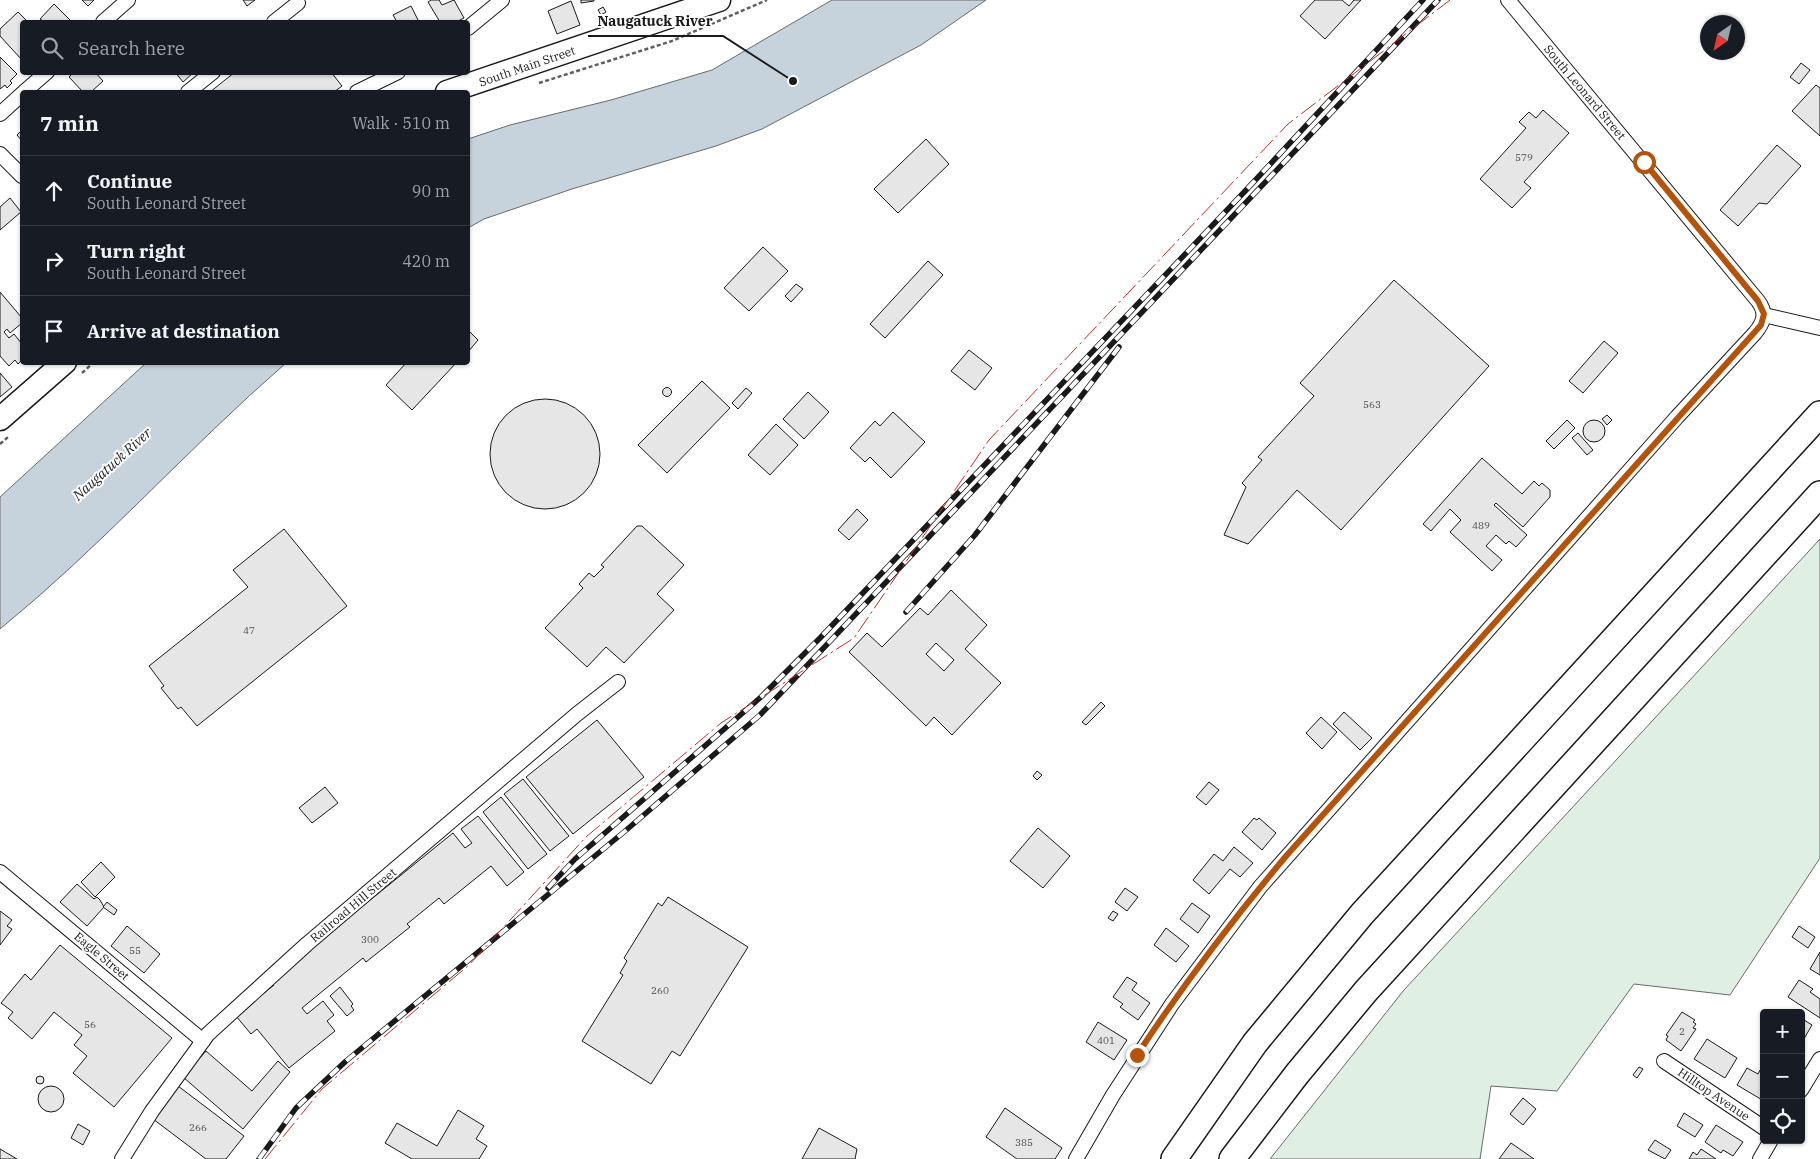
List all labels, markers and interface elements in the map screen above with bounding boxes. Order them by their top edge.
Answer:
callout: Naugatuck River [588,7,723,36]
text: Naugatuck River [597,12,713,30]
north arrow [1700,15,1745,60]
search box [20,20,470,75]
icon: search [38,34,66,62]
text: Search here [78,36,185,60]
street label: South Leonard Street [1541,41,1629,143]
street label: South Main Street [477,43,577,89]
text: 7 min [40,109,99,137]
text: Walk · 510 m [352,113,450,133]
house number: 579 [1515,151,1533,164]
route start [1633,151,1656,174]
text: Continue [87,169,172,193]
icon: ahead [40,177,68,205]
text: 90 m [412,181,450,201]
text: South Leonard Street [87,193,246,213]
text: Turn right [87,239,185,263]
icon: right [40,247,68,275]
text: 420 m [402,251,450,271]
text: South Leonard Street [87,263,246,283]
icon: arrive [40,317,68,345]
text: Arrive at destination [87,319,280,343]
house number: 563 [1363,398,1381,411]
water label: Naugatuck River [68,423,156,505]
house number: 489 [1472,519,1490,532]
house number: 47 [243,624,255,637]
street label: Railroad Hill Street [307,865,399,945]
street label: Eagle Street [71,929,133,983]
house number: 300 [361,933,379,946]
house number: 55 [129,944,141,957]
house number: 260 [651,984,669,997]
map controls [1760,1009,1805,1144]
button: + [1760,1009,1805,1054]
house number: 56 [84,1018,96,1031]
house number: 2 [1679,1025,1685,1038]
house number: 401 [1097,1034,1115,1047]
route end [1126,1044,1149,1067]
button: − [1760,1054,1805,1099]
street label: Hilltop Avenue [1675,1064,1753,1124]
button: locate [1760,1099,1805,1144]
house number: 266 [189,1121,207,1134]
house number: 385 [1015,1136,1033,1149]

